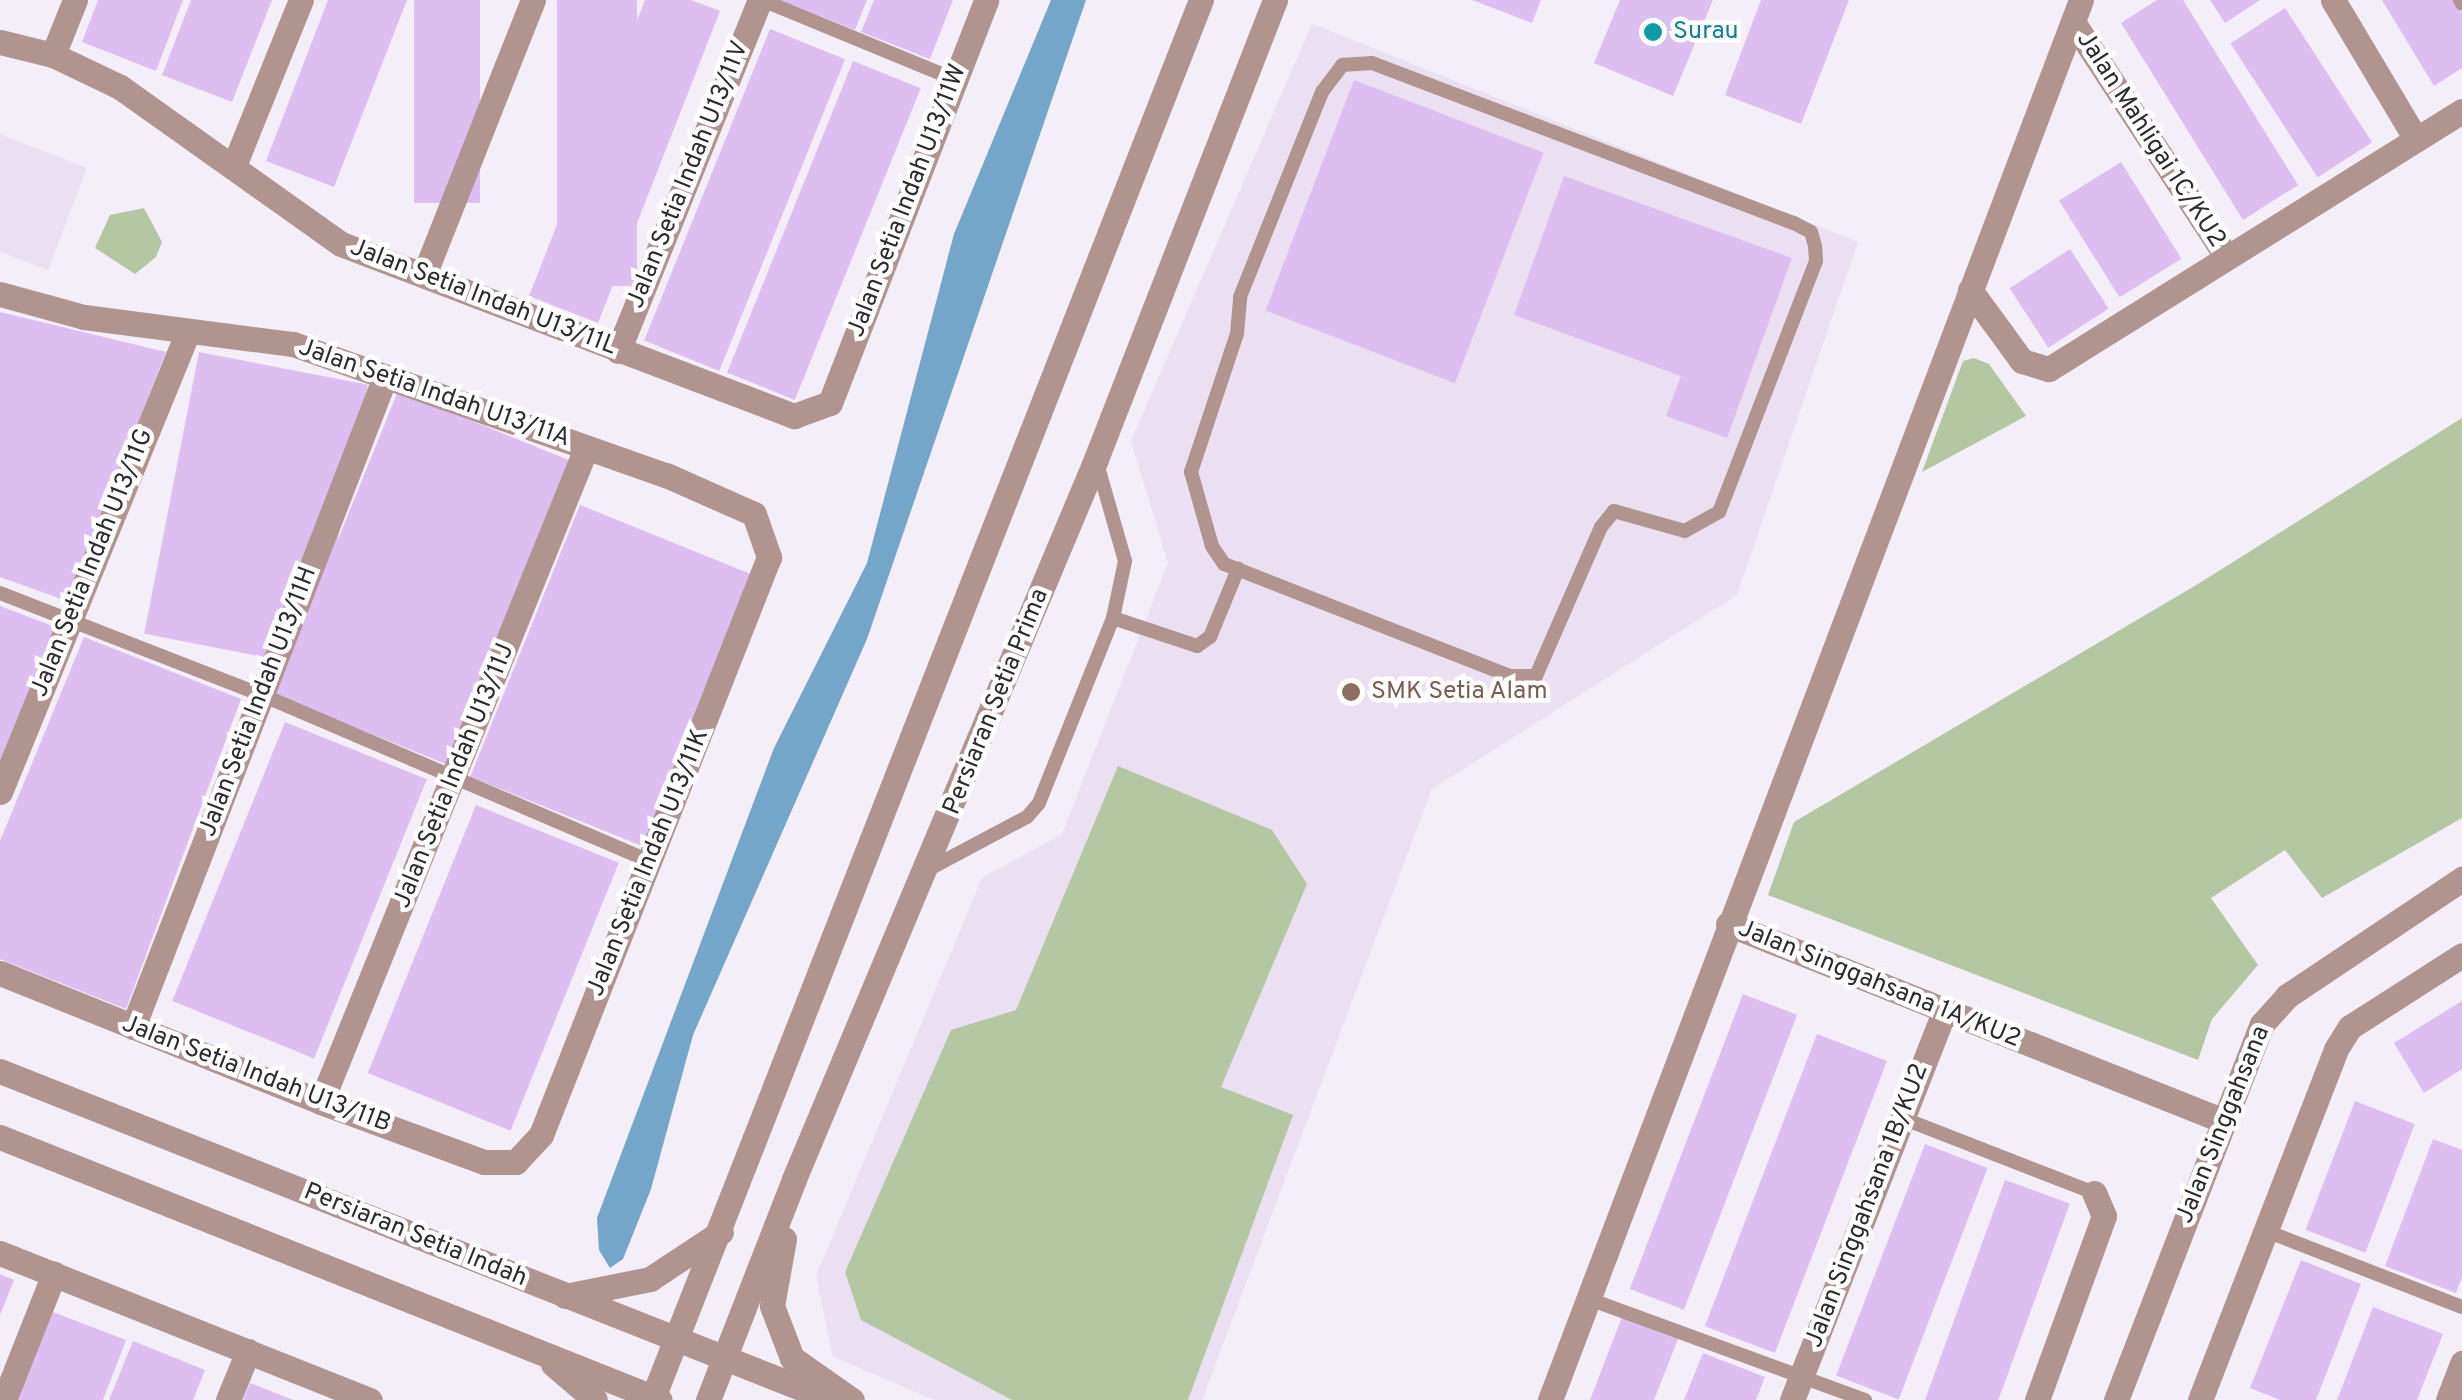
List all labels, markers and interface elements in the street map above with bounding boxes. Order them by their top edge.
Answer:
place label: Surau [1673,17,1739,47]
marker: Surau [1642,21,1664,43]
street label: Jalan Mahligai 1C/KU2 [2069,26,2231,254]
street label: Jalan Setia Indah U13/11V [622,37,756,313]
street label: Jalan Setia Indah U13/11W [842,60,974,342]
street label: Jalan Setia Indah U13/11L [345,233,621,363]
street label: Jalan Setia Indah U13/11A [294,333,574,455]
street label: Jalan Setia Indah U13/11G [25,425,161,701]
street label: Jalan Setia Indah U13/11H [194,563,324,841]
street label: Persiaran Setia Prima [938,584,1056,820]
street label: Jalan Setia Indah U13/11J [388,639,522,913]
place label: SMK Setia Alam [1371,677,1549,707]
marker: SMK Setia Alam [1340,681,1362,703]
street label: Jalan Setia Indah U13/11K [582,725,716,1001]
street label: Jalan Singgahsana 1A/KU2 [1733,914,2025,1056]
street label: Jalan Setia Indah U13/11B [117,1010,395,1140]
street label: Jalan Singgahsana [2171,1022,2277,1228]
street label: Jalan Singgahsana 1B/KU2 [1800,1060,1936,1352]
street label: Persiaran Setia Indah [299,1178,531,1294]

